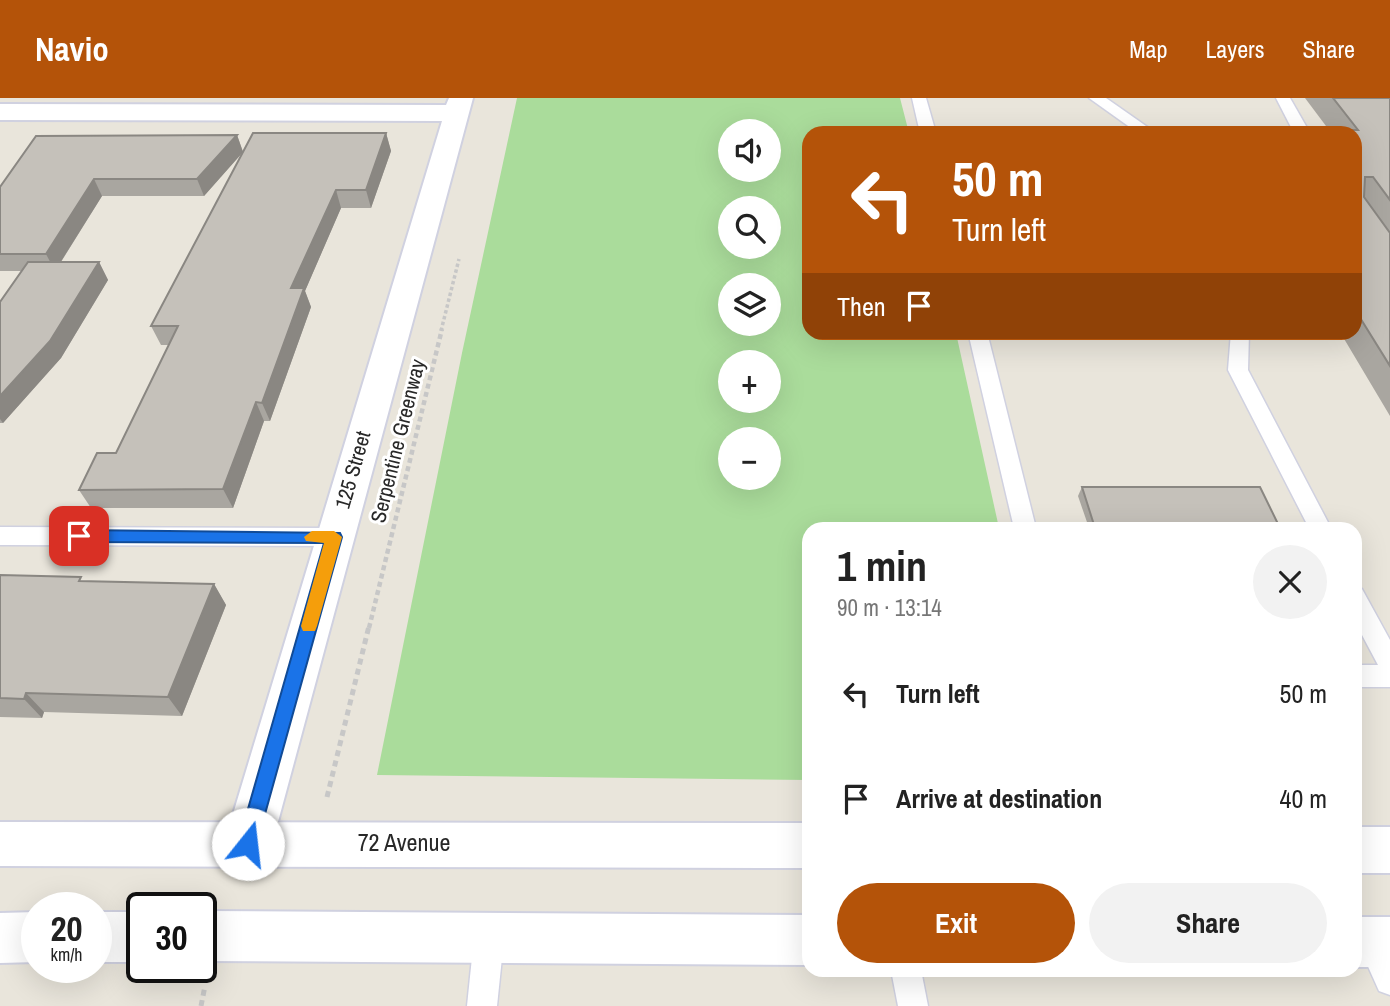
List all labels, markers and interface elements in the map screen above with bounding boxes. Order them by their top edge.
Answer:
text: Navio [35,27,109,71]
text: Map [1129,33,1167,65]
text: Layers [1205,33,1264,65]
text: Share [1302,33,1355,65]
map controls [718,119,781,490]
button: sound [718,119,781,182]
text: 50 m [952,145,1044,211]
icon: left [837,154,928,245]
button: search [718,196,781,259]
text: Turn left [952,208,1046,251]
button: layers [718,273,781,336]
icon: arrive [900,287,938,325]
text: Then [837,289,886,324]
button: + [718,350,781,413]
street label: Serpentine Greenway [363,356,432,526]
street label: 125 Street [328,427,377,512]
button: − [718,427,781,490]
pin [49,506,109,566]
icon: arrive [60,517,98,555]
text: 1 min [837,538,927,594]
button: close [1253,545,1327,619]
text: 90 m · 13:14 [837,592,942,623]
icon: left [837,675,875,713]
text: Turn left [896,676,980,711]
text: 50 m [1280,676,1327,711]
icon: arrive [837,780,875,818]
text: Arrive at destination [896,781,1102,816]
text: 40 m [1280,781,1327,816]
position arrow [211,807,285,881]
street label: 72 Avenue [358,826,450,858]
button: Exit [837,883,1075,963]
button: Share [1089,883,1327,963]
speed limit sign: 30 [126,892,217,983]
text: 20 [51,905,82,952]
text: km/h [51,942,83,967]

